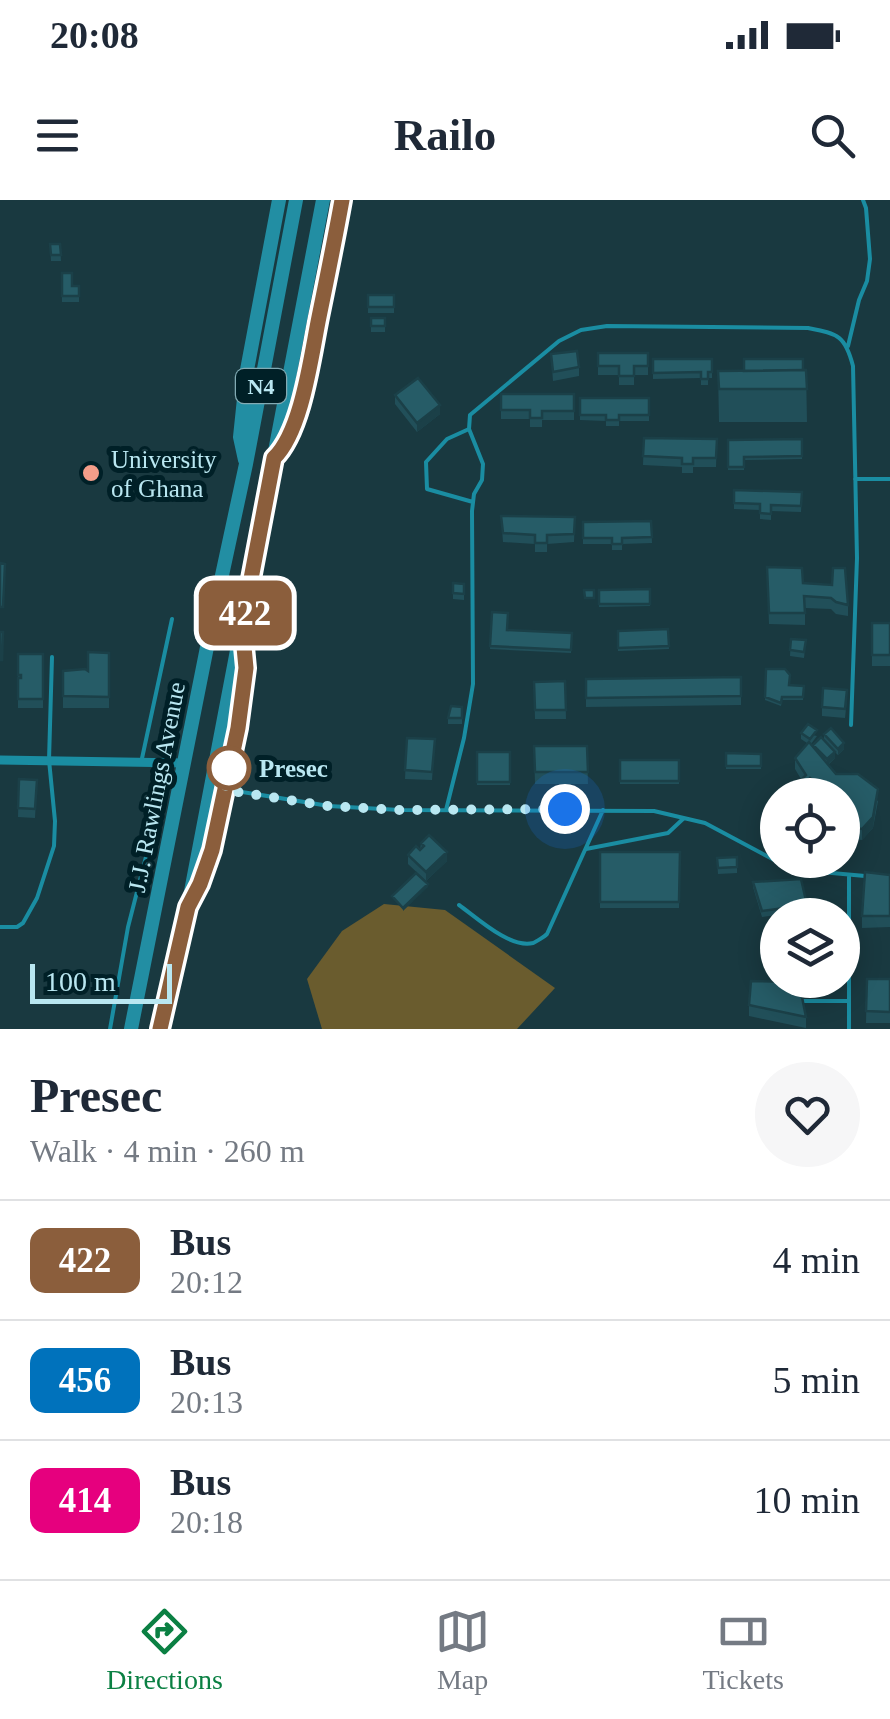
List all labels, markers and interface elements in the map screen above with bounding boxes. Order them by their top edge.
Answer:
text: 20:08 [50,14,139,56]
icon: menu [30,108,85,163]
icon: search [805,108,860,163]
text: Railo [394,110,496,160]
road number: N4 [236,369,286,403]
place label: University of Ghana [111,446,217,502]
marker: University of Ghana [80,462,102,484]
line badge: 422 [188,580,302,646]
text: 422 [219,594,271,633]
street label: J.J. Rawlings Avenue [123,680,190,894]
marker: Presec [208,747,250,789]
place label: Presec [259,755,328,782]
map controls [760,778,860,998]
button: locate [760,778,860,878]
your location [540,784,590,834]
button: layers [760,898,860,998]
scale bar [30,959,172,1004]
text: 100 m [45,966,116,997]
button: heart [755,1062,860,1167]
text: Presec [30,1069,162,1122]
text: Walk · 4 min · 260 m [30,1133,305,1169]
text: Bus [170,1221,231,1263]
text: 4 min [772,1239,860,1281]
text: 422 [59,1241,111,1280]
text: 20:12 [170,1264,243,1300]
text: Bus [170,1341,231,1383]
text: 5 min [772,1359,860,1401]
text: 456 [59,1361,111,1400]
text: 20:13 [170,1384,243,1420]
text: Bus [170,1461,231,1503]
text: 10 min [753,1479,860,1521]
text: 414 [59,1481,111,1520]
text: 20:18 [170,1504,243,1540]
tab: Directions [106,1604,223,1696]
tab: Map [435,1604,490,1696]
tab: Tickets [702,1604,784,1696]

